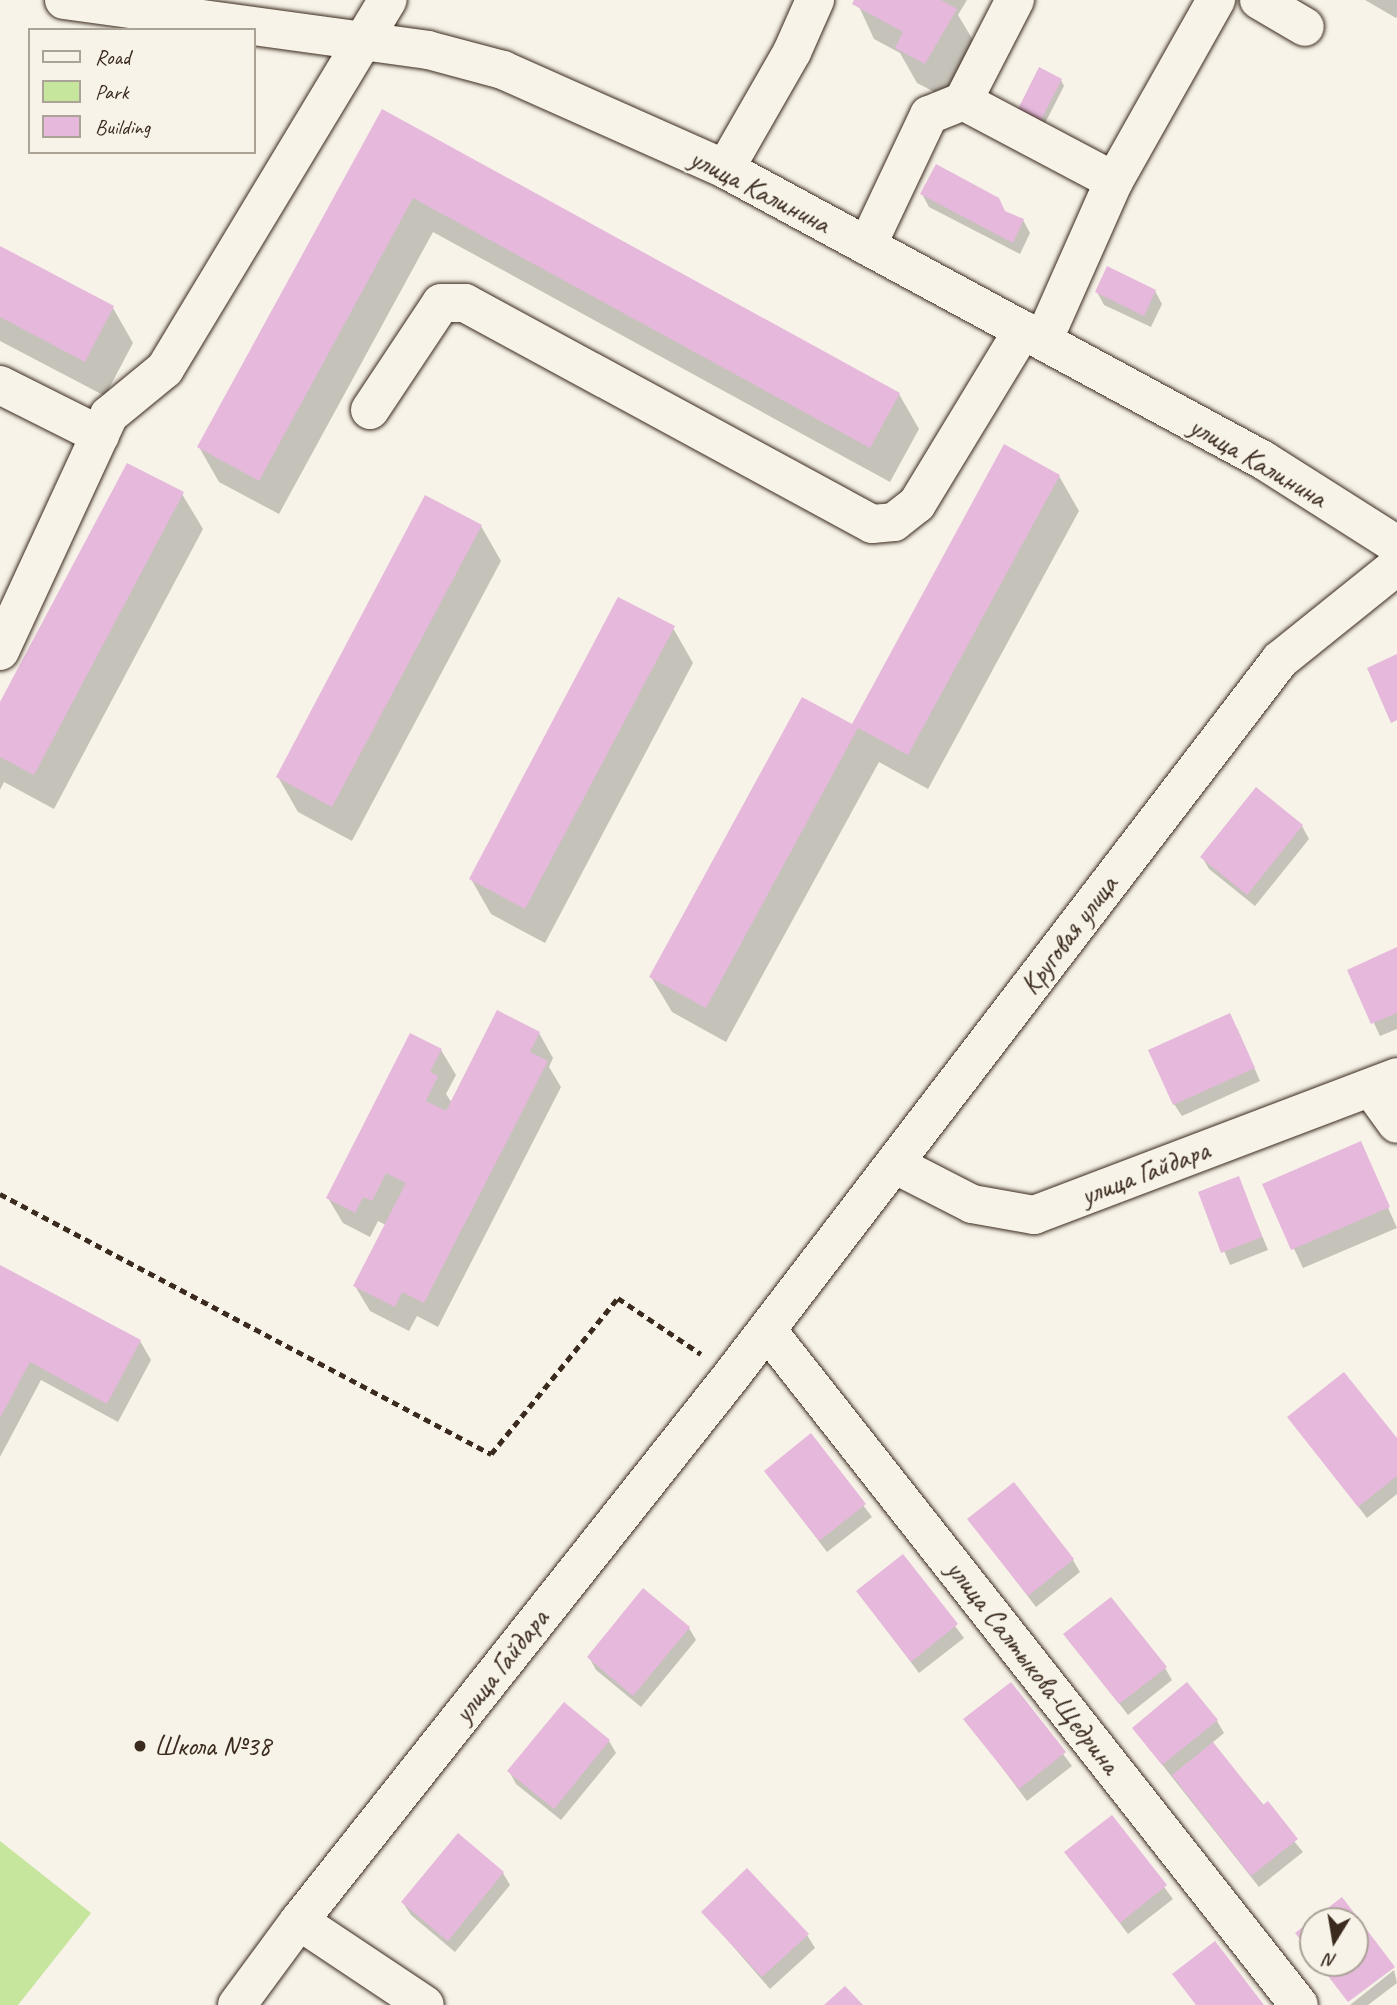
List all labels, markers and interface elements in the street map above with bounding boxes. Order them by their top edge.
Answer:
legend [28,28,256,154]
text: Road [95,44,130,70]
text: Park [95,79,128,105]
text: Building [95,114,150,140]
street label: улица Калинина [684,141,836,241]
street label: улица Калинина [1183,409,1333,515]
street label: Круговая улица [1013,868,1125,1002]
street label: улица Гайдара [1076,1133,1214,1213]
street label: улица Салтыкова-Щедрина [938,1552,1128,1782]
street label: улица Гайдара [446,1603,556,1729]
place label: Школа №38 [154,1729,271,1763]
marker: Школа №38 [132,1738,148,1754]
north arrow [1299,1907,1369,1977]
text: N [1322,1948,1338,1974]

